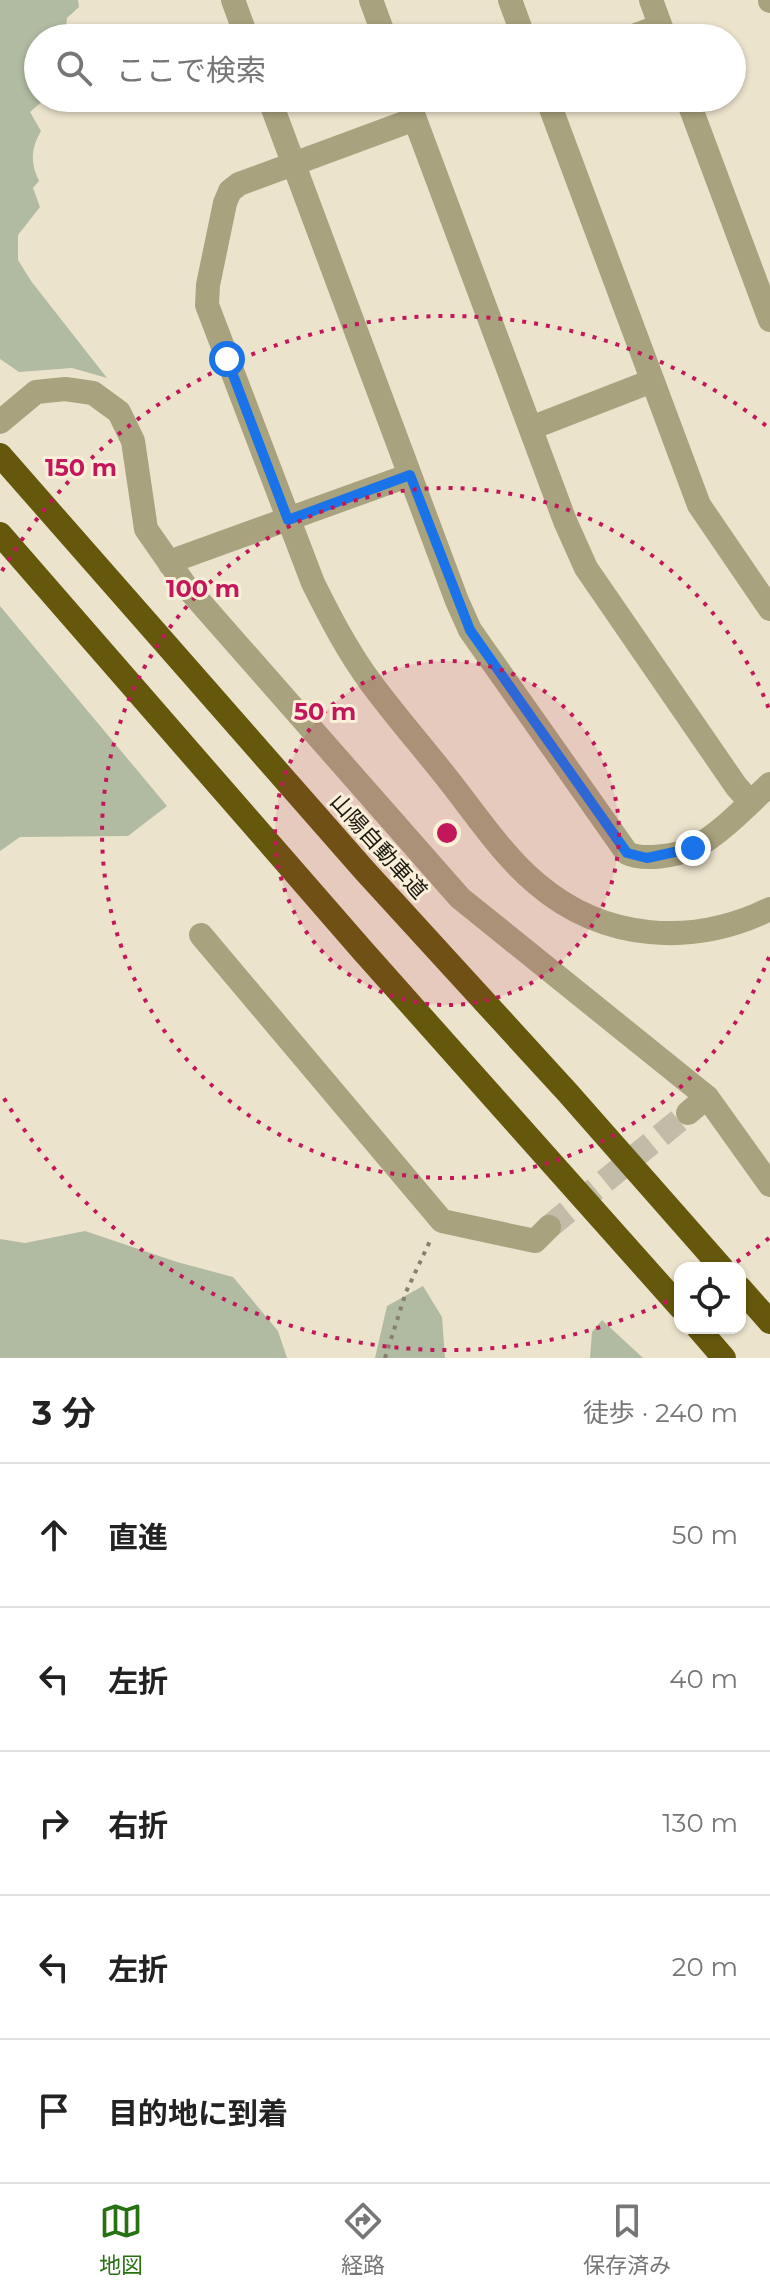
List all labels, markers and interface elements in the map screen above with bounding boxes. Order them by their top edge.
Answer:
search box [24,24,746,112]
icon: search [52,46,96,90]
text: ここで検索 [116,52,266,89]
route start [209,341,245,377]
text: 150 m [45,453,117,482]
text: 100 m [166,574,240,603]
text: 50 m [294,697,356,726]
street label: 山陽自動車道 [324,788,433,904]
centre of rings [433,819,461,847]
route end [675,830,711,866]
map controls [674,1262,746,1334]
button: locate [674,1262,746,1334]
text: 3 分 [32,1392,96,1434]
text: 徒歩 · 240 m [583,1397,738,1429]
icon: ahead [32,1513,76,1557]
text: 直進 [108,1519,168,1556]
text: 50 m [672,1519,738,1551]
icon: left [32,1657,76,1701]
text: 左折 [108,1663,168,1700]
text: 40 m [669,1663,738,1695]
icon: right [32,1801,76,1845]
text: 右折 [108,1807,168,1844]
text: 130 m [662,1807,738,1839]
icon: left [32,1945,76,1989]
text: 左折 [108,1951,168,1988]
text: 20 m [672,1951,738,1983]
icon: arrive [32,2089,76,2133]
text: 目的地に到着 [108,2095,288,2132]
tab: 地図 [99,2199,143,2279]
tab: 経路 [341,2199,385,2279]
tab: 保存済み [583,2199,671,2279]

